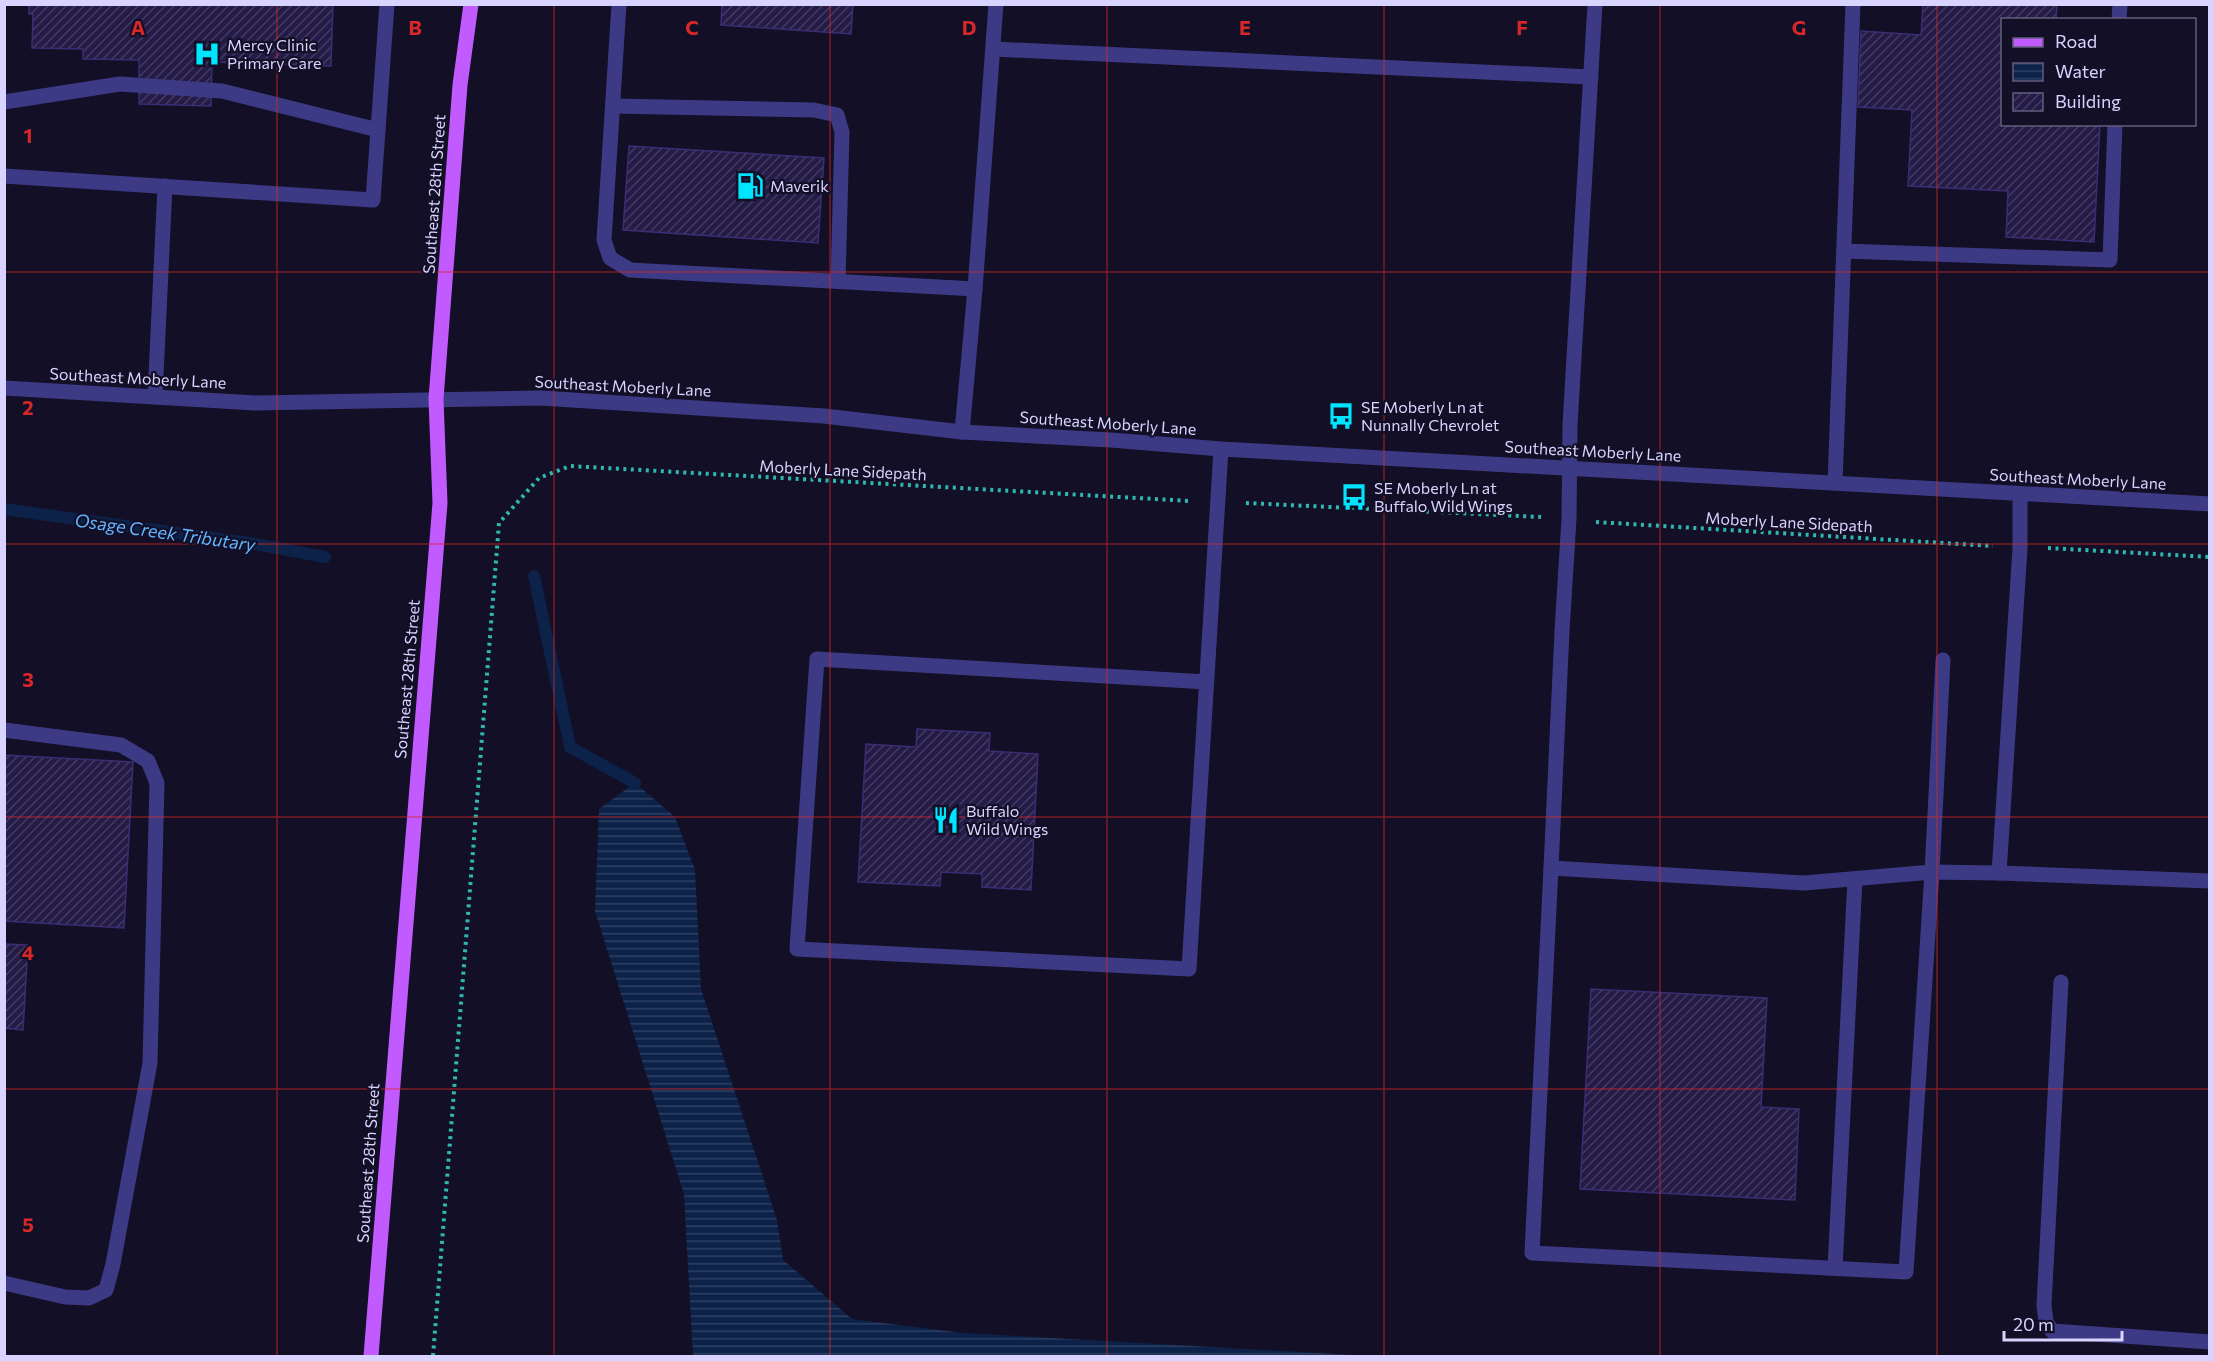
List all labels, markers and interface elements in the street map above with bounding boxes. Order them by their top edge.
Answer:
text: A [131,15,145,39]
text: B [408,15,422,39]
text: C [685,15,699,39]
text: D [962,15,976,39]
text: E [1239,15,1251,39]
text: F [1516,15,1528,39]
text: G [1792,15,1806,39]
legend [2001,18,2196,126]
text: Road [2055,30,2097,52]
place label: Mercy Clinic Primary Care [227,35,322,72]
hospital icon: Mercy Clinic Primary Care [192,39,222,69]
text: Water [2055,60,2106,82]
text: Building [2055,90,2121,112]
street label: Southeast 28th Street [418,113,449,274]
text: 1 [23,123,33,147]
fuel station icon: Maverik [735,171,765,201]
place label: Maverik [770,176,829,195]
street label: Southeast Moberly Lane [49,363,227,392]
street label: Southeast Moberly Lane [534,371,712,400]
text: 2 [22,395,34,419]
place label: SE Moberly Ln at Nunnally Chevrolet [1361,397,1500,434]
bus stop icon: SE Moberly Ln at Nunnally Chevrolet [1326,401,1356,431]
street label: Southeast Moberly Lane [1019,407,1197,438]
street label: Southeast Moberly Lane [1504,436,1682,465]
street label: Moberly Lane Sidepath [759,456,927,483]
street label: Southeast Moberly Lane [1989,464,2167,493]
place label: SE Moberly Ln at Buffalo Wild Wings [1374,478,1513,515]
bus stop icon: SE Moberly Ln at Buffalo Wild Wings [1339,482,1369,512]
water label: Osage Creek Tributary [73,508,257,556]
street label: Moberly Lane Sidepath [1705,508,1873,535]
street label: Southeast 28th Street [390,598,423,759]
text: 3 [22,667,34,691]
place label: Buffalo Wild Wings [966,801,1048,838]
restaurant icon: Buffalo Wild Wings [931,805,961,835]
text: 4 [22,940,34,964]
street label: Southeast 28th Street [352,1082,383,1243]
text: 5 [22,1212,34,1236]
scale bar [2004,1304,2122,1342]
text: 20 m [2013,1313,2054,1335]

